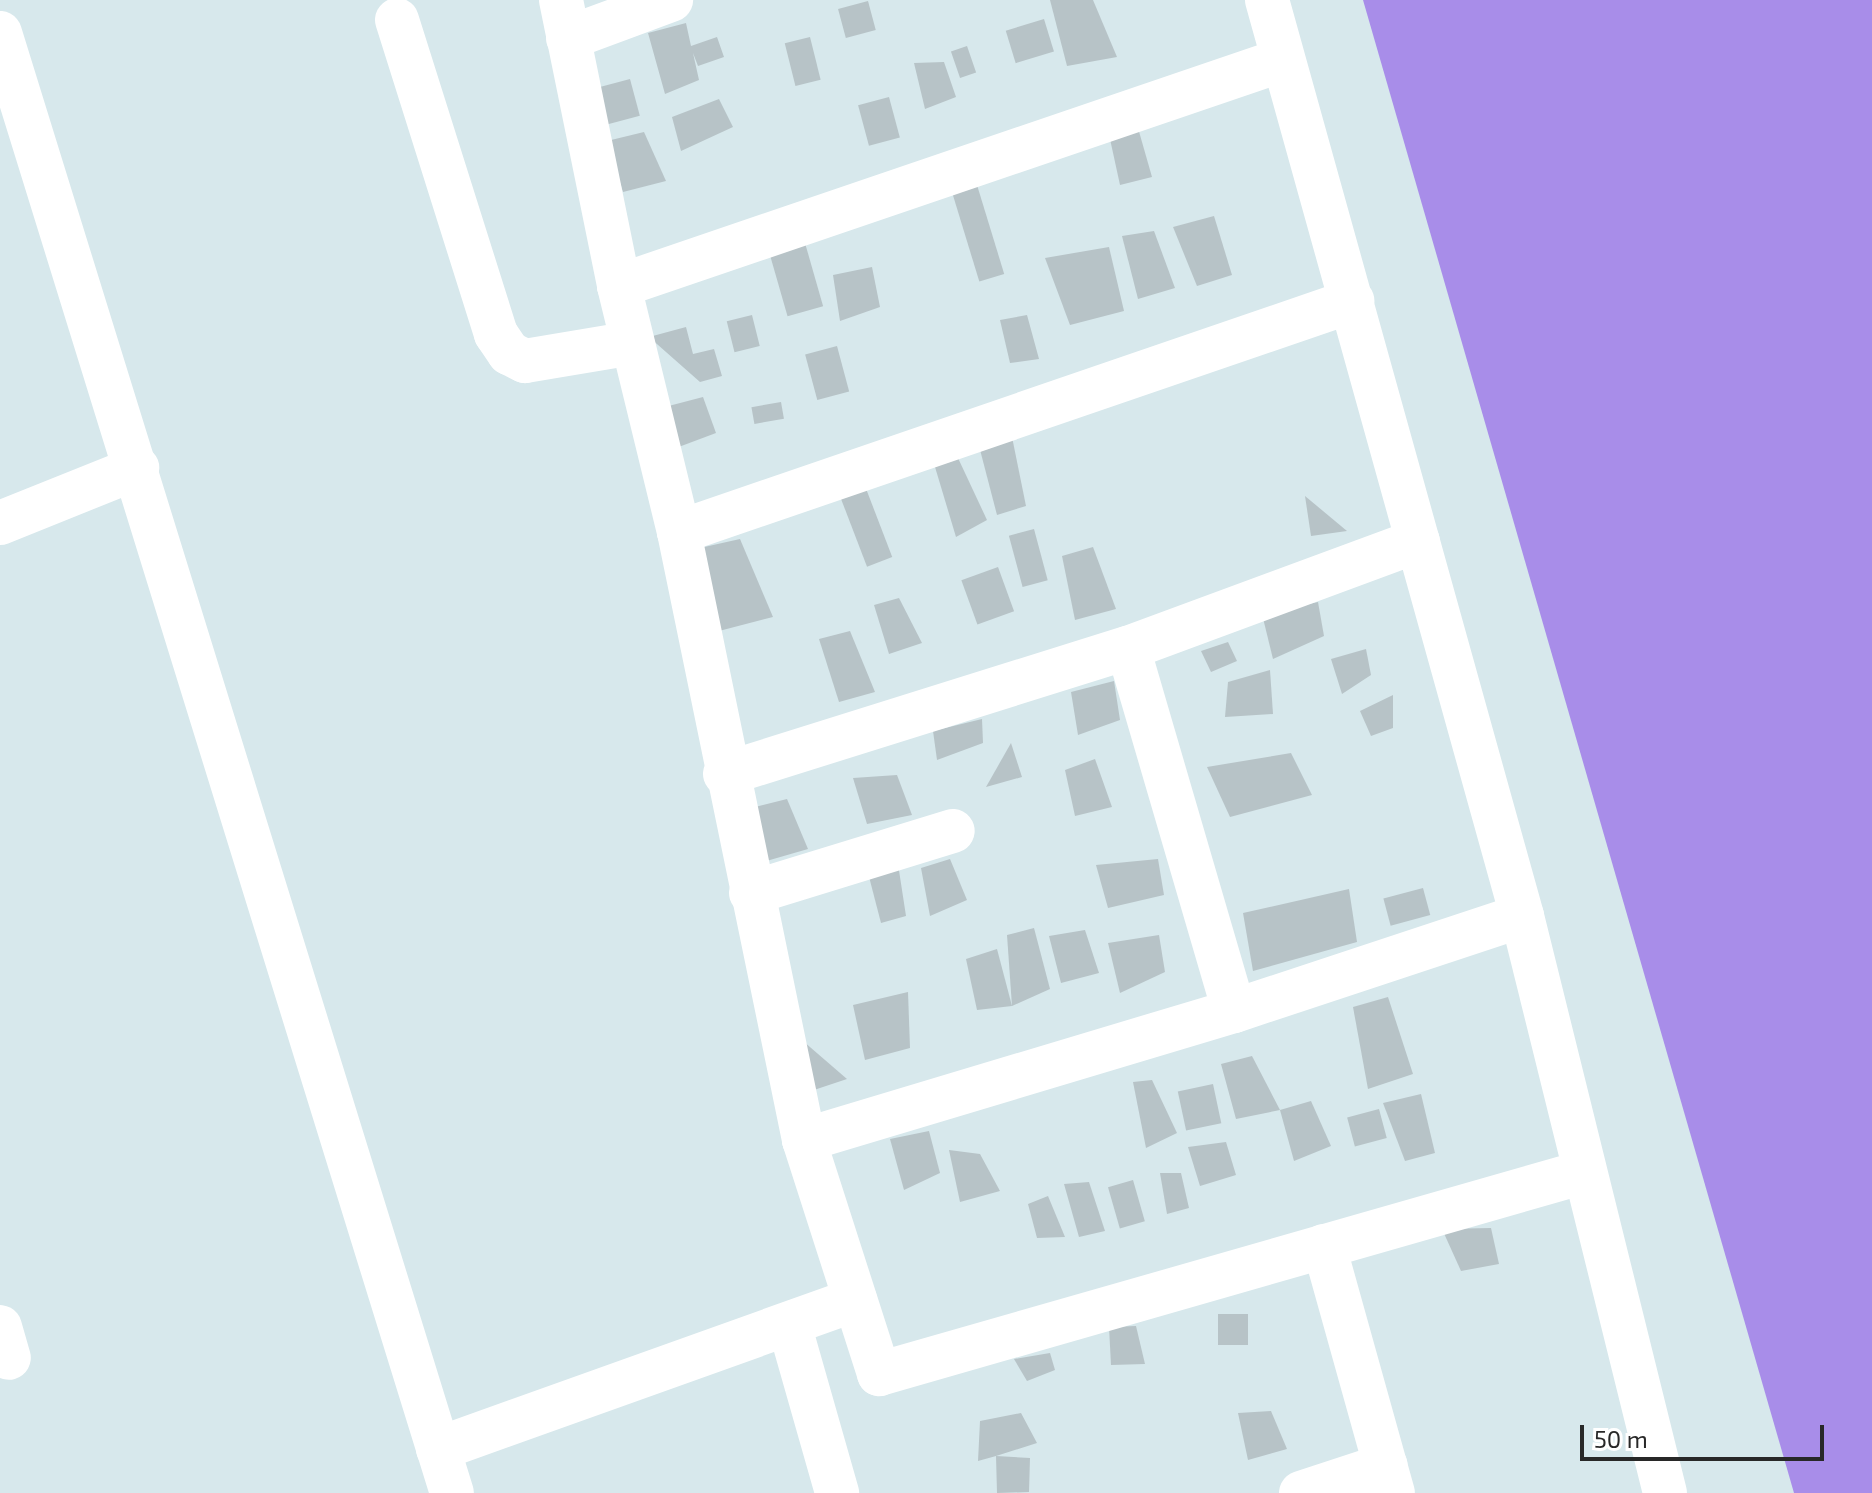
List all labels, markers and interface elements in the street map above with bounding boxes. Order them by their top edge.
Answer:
scale bar [1584,1409,1828,1459]
text: 50 m [1594,1424,1648,1453]

